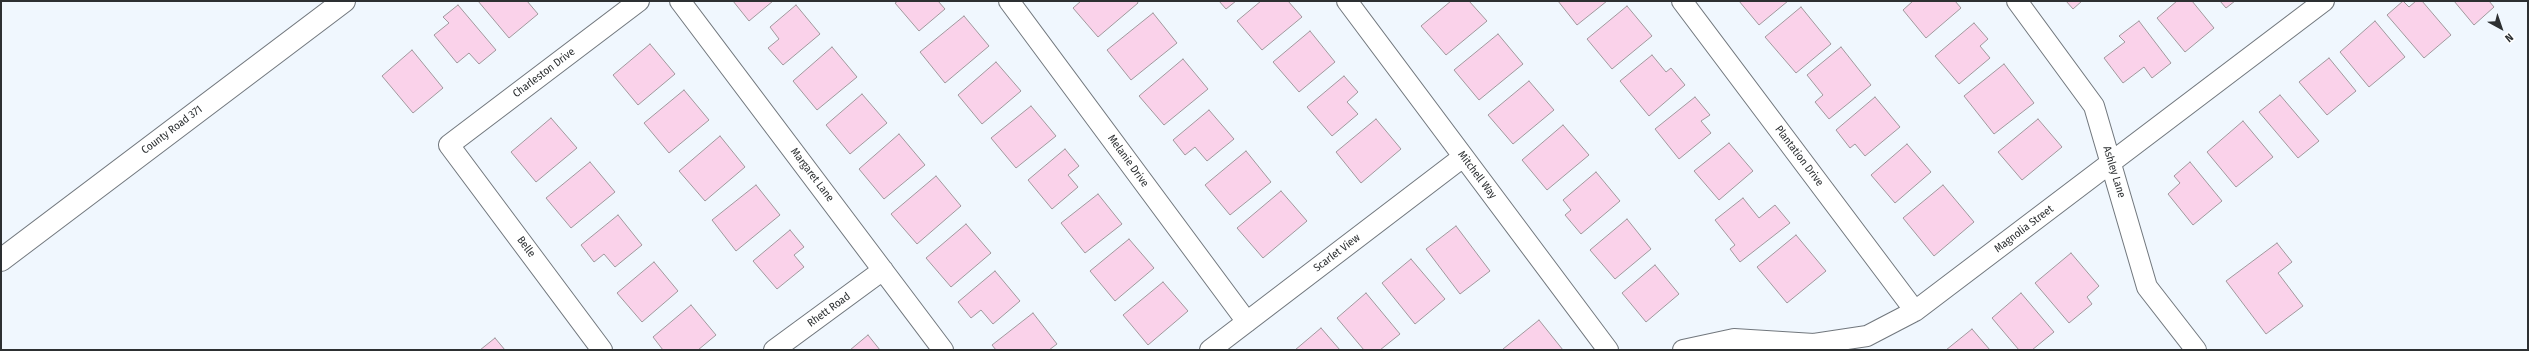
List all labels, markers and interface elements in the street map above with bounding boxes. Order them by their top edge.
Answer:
north arrow [2481,8,2521,48]
text: N [2502,30,2516,45]
street label: Charleston Drive [510,45,578,101]
street label: County Road 371 [139,103,205,157]
street label: Plantation Drive [1772,123,1826,189]
street label: Melanie Drive [1105,132,1151,190]
street label: Ashley Lane [2100,145,2128,199]
street label: Margaret Lane [788,146,836,204]
street label: Mitchell Way [1455,149,1499,201]
street label: Magnolia Street [1992,202,2056,256]
street label: Scarlet View [1311,231,1363,275]
street label: Belle [514,234,538,260]
street label: Rhett Road [805,290,853,330]

